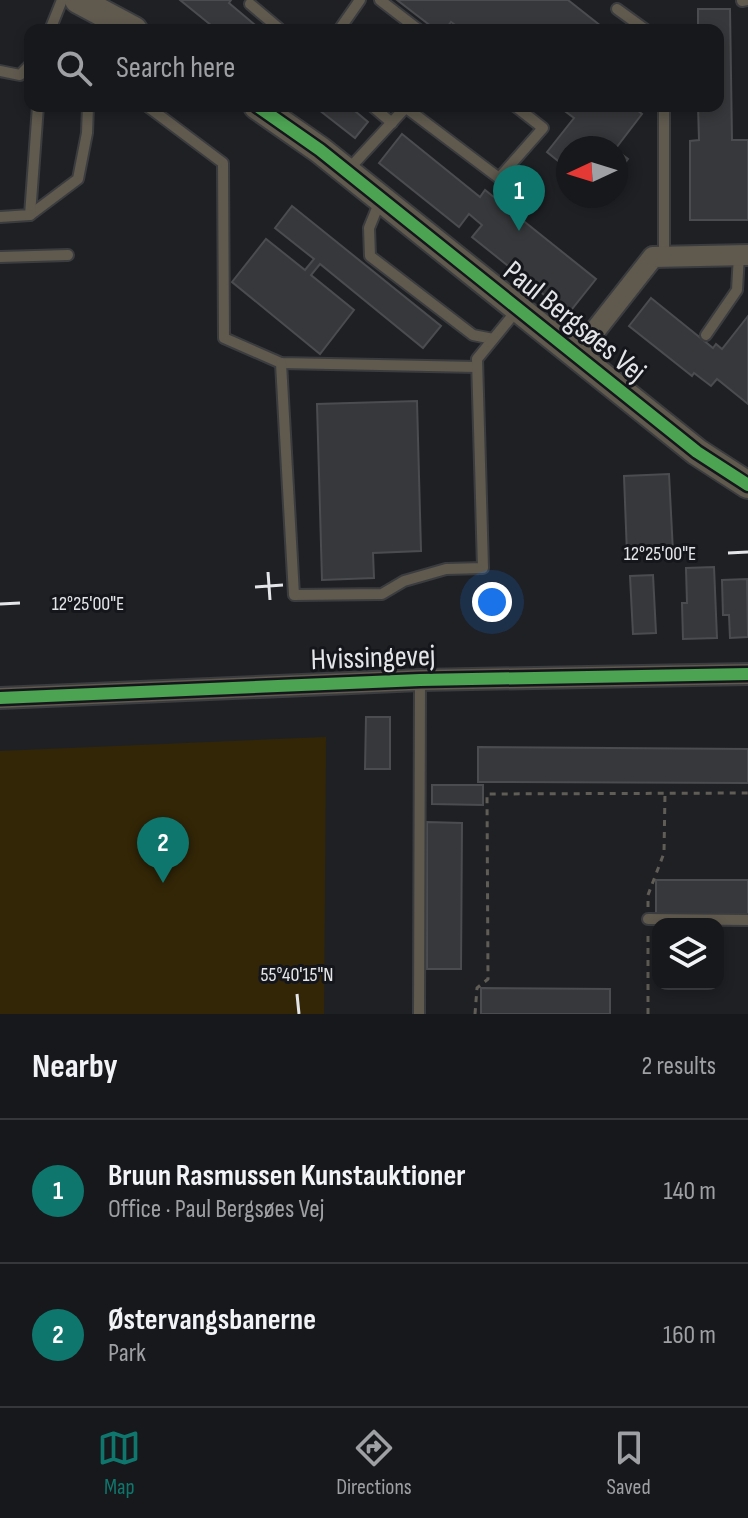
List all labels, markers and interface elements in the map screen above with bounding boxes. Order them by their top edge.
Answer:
search box [24,24,724,112]
icon: search [52,46,96,90]
text: Search here [116,50,235,86]
north arrow [556,136,628,208]
pin: 1 [493,165,545,231]
street label: Paul Bergsøes Vej [496,253,653,390]
text: 12°25'00"E [624,542,696,566]
your location [472,582,512,622]
text: 12°25'00"E [52,592,124,616]
street label: Hvissingevej [310,638,436,678]
pin: 2 [137,817,189,883]
map controls [652,918,724,990]
button: layers [652,918,724,990]
text: 55°40'15"N [260,963,334,987]
text: Nearby [32,1046,118,1087]
text: 2 results [642,1051,716,1082]
text: Bruun Rasmussen Kunstauktioner [108,1158,465,1194]
text: 1 [53,1176,63,1207]
text: 140 m [664,1176,716,1207]
text: Office · Paul Bergsøes Vej [108,1194,324,1225]
text: Østervangsbanerne [108,1302,316,1338]
text: 2 [52,1320,64,1351]
text: 160 m [663,1320,716,1351]
text: Park [108,1338,146,1369]
tab: Map [97,1426,141,1501]
tab: Directions [336,1426,412,1501]
tab: Saved [607,1426,651,1501]

